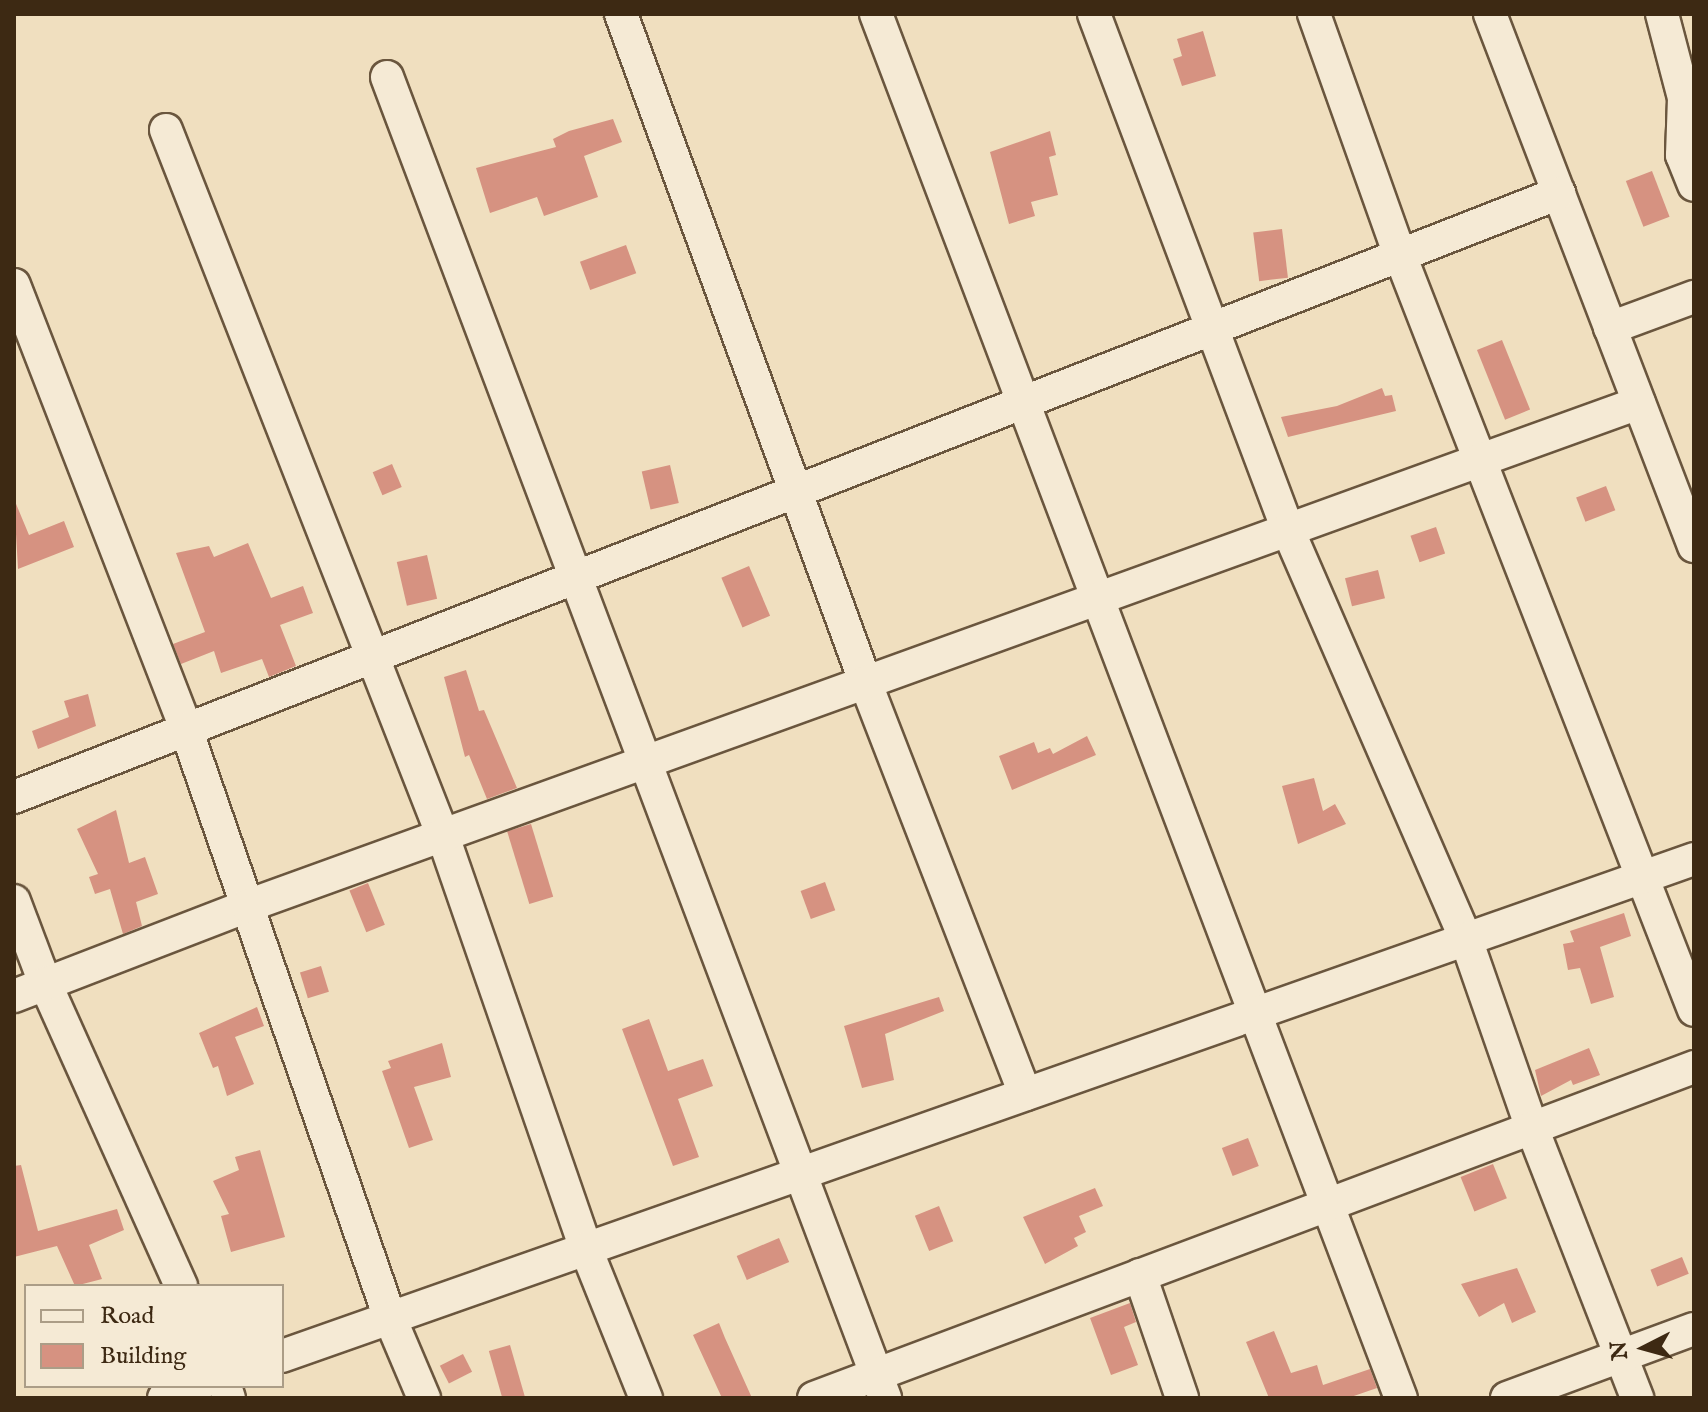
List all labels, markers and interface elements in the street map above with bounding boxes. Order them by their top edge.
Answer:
legend [24,1284,284,1388]
text: Road [100,1301,154,1332]
north arrow [1604,1308,1684,1388]
text: N [1605,1340,1635,1361]
text: Building [100,1341,186,1372]

